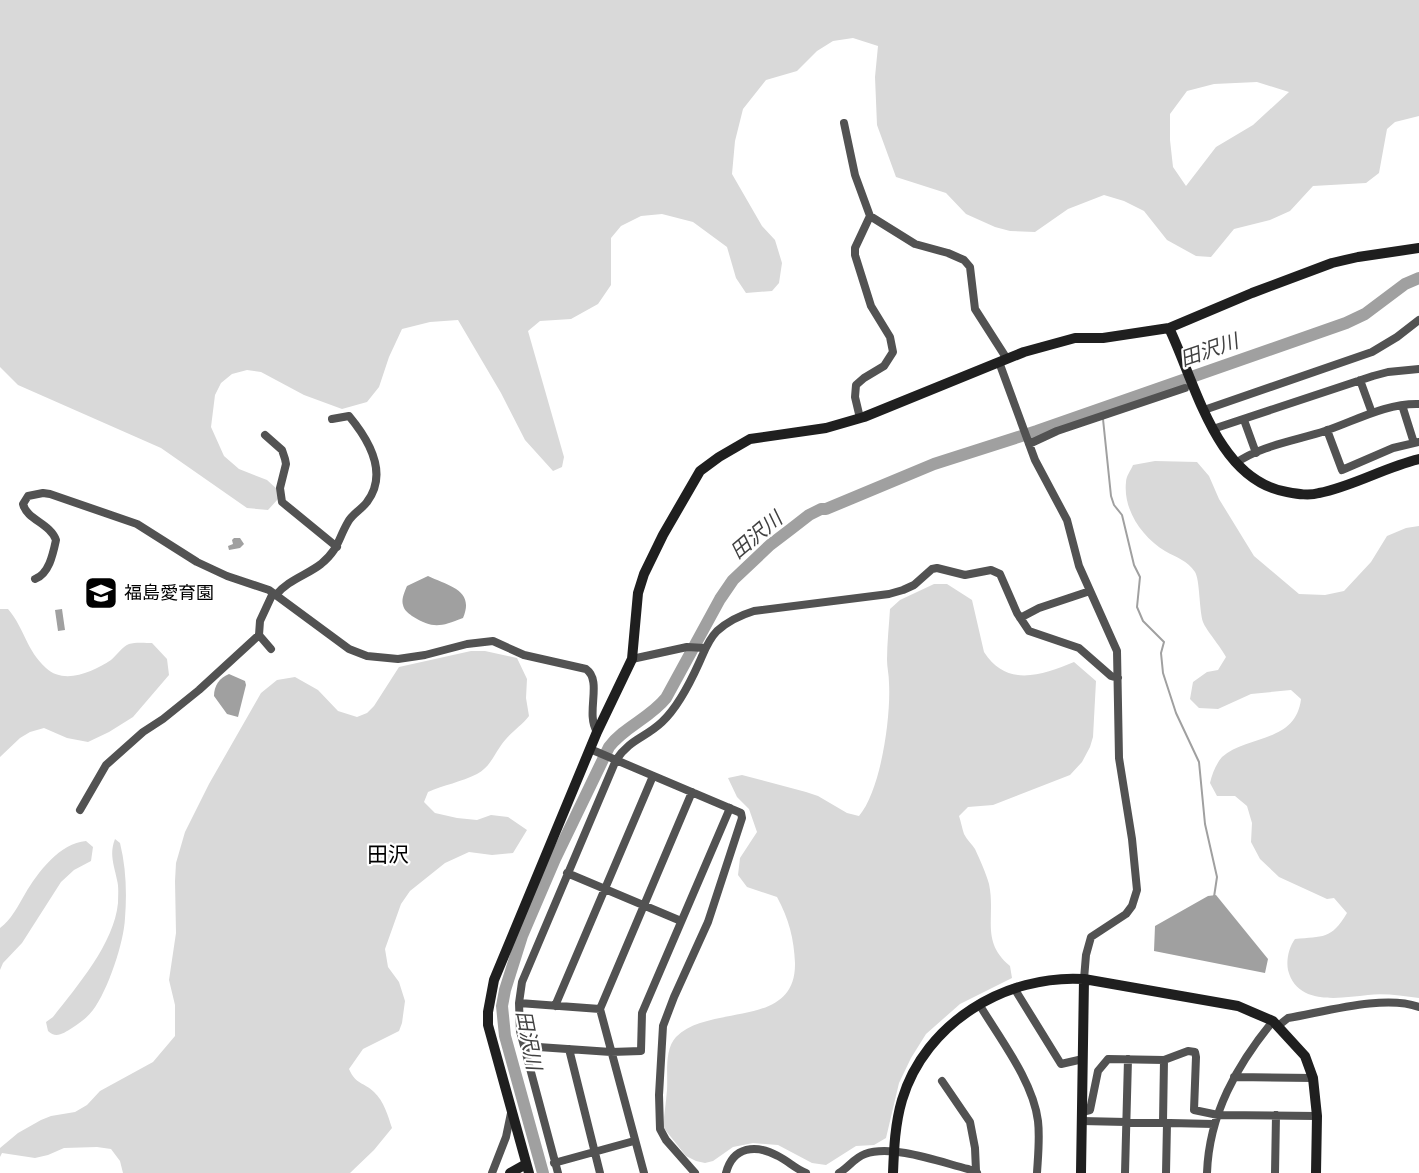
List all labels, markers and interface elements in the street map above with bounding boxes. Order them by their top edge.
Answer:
water label: 田沢川 [1177,328,1243,371]
water label: 田沢川 [725,505,788,563]
school or university icon: 福島愛育園 [83,575,119,611]
place label: 福島愛育園 [124,582,214,604]
district label: 田沢 [367,842,409,867]
water label: 田沢川 [511,1008,547,1074]

